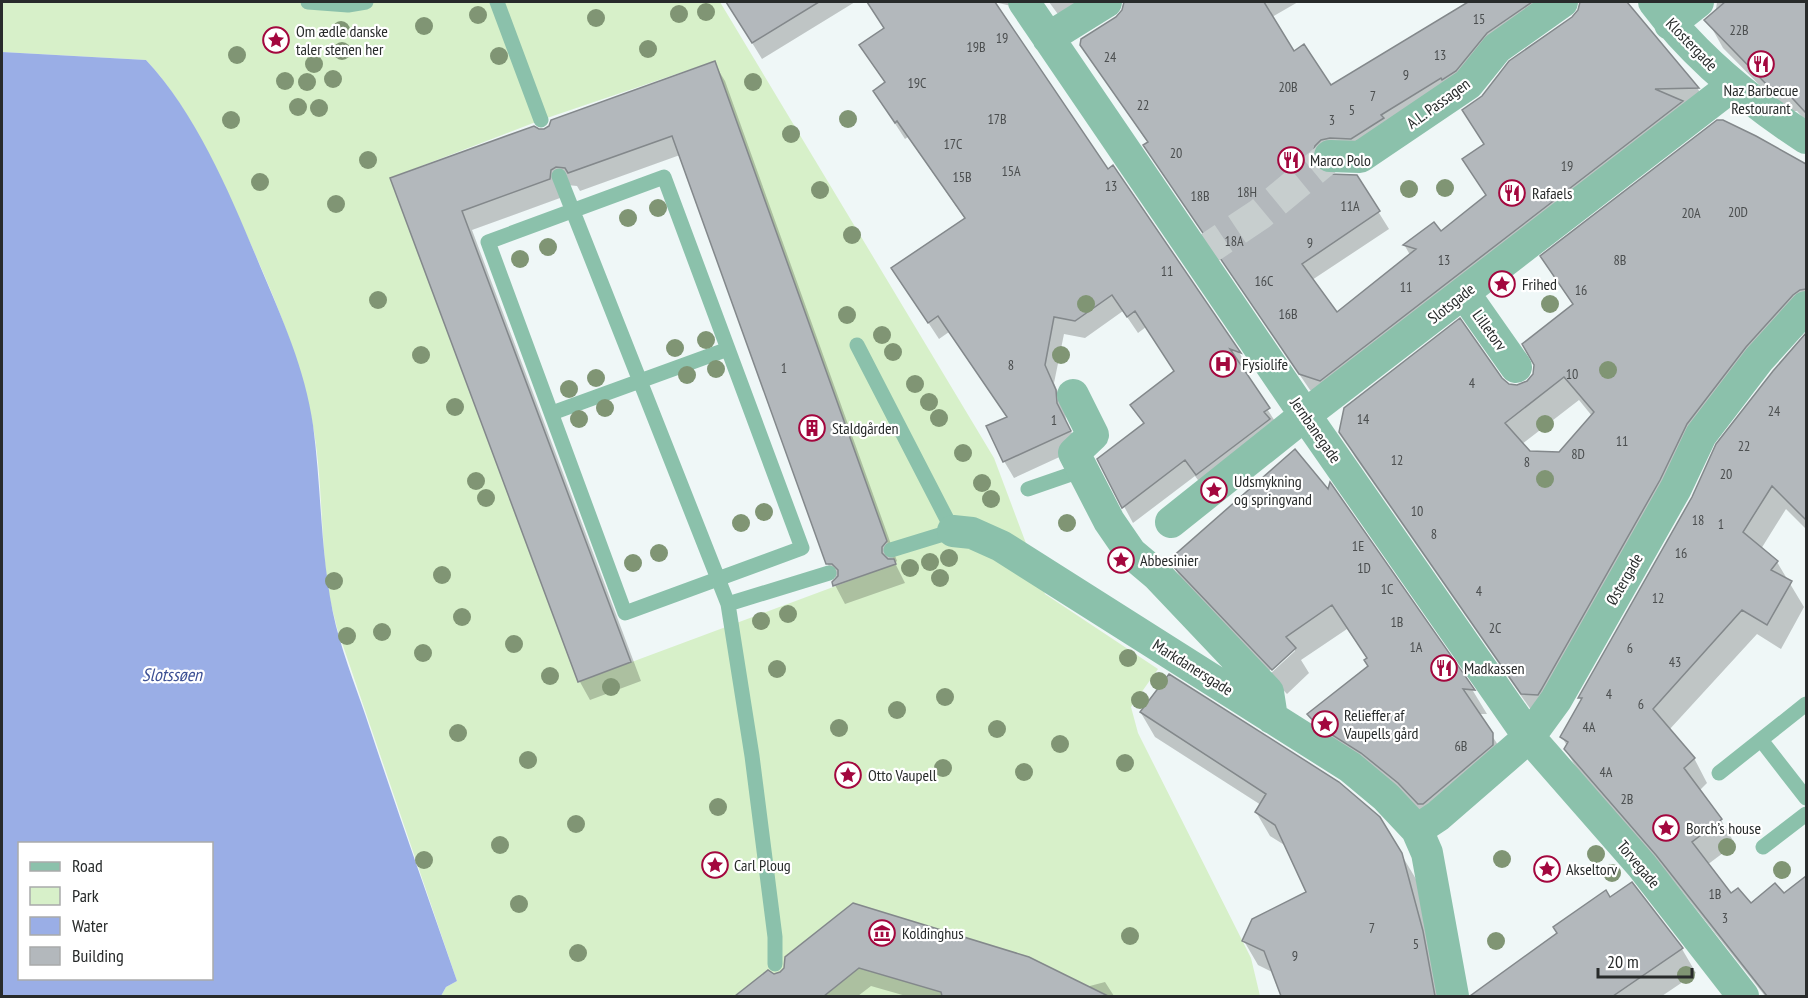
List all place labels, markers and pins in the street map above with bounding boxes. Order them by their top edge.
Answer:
place label: Om ædle danske taler stenen her [296,21,388,59]
place icon: Om ædle danske taler stenen her [261,25,291,55]
restaurant icon: Naz Barbecue Restourant [1746,49,1776,79]
place label: Naz Barbecue Restourant [1724,80,1798,118]
restaurant icon: Marco Polo [1276,145,1306,175]
place label: Marco Polo [1310,150,1371,170]
restaurant icon: Rafaels [1497,178,1527,208]
place label: Rafaels [1532,183,1572,203]
place icon: Frihed [1487,269,1517,299]
place label: Frihed [1522,274,1557,294]
hospital icon: Fysiolife [1208,349,1238,379]
place label: Fysiolife [1242,354,1288,374]
building icon: Staldgården [797,413,827,443]
place label: Staldgården [832,418,899,438]
place label: Udsmykning og springvand [1234,471,1312,509]
place icon: Udsmykning og springvand [1199,475,1229,505]
place icon: Abbesinier [1106,545,1136,575]
place label: Abbesinier [1140,550,1199,570]
restaurant icon: Madkassen [1429,653,1459,683]
place label: Madkassen [1464,658,1525,678]
place label: Relieffer af Vaupells gård [1343,705,1419,743]
place icon: Relieffer af Vaupells gård [1310,709,1340,739]
place icon: Otto Vaupell [833,760,863,790]
place label: Otto Vaupell [868,765,937,785]
place icon: Borch’s house [1651,813,1681,843]
place label: Borch’s house [1686,818,1761,838]
place icon: Carl Ploug [700,850,730,880]
place icon: Akseltorv [1532,854,1562,884]
place label: Carl Ploug [734,855,791,875]
place label: Akseltorv [1566,859,1618,879]
museum icon: Koldinghus [867,918,897,948]
place label: Koldinghus [902,923,964,943]

